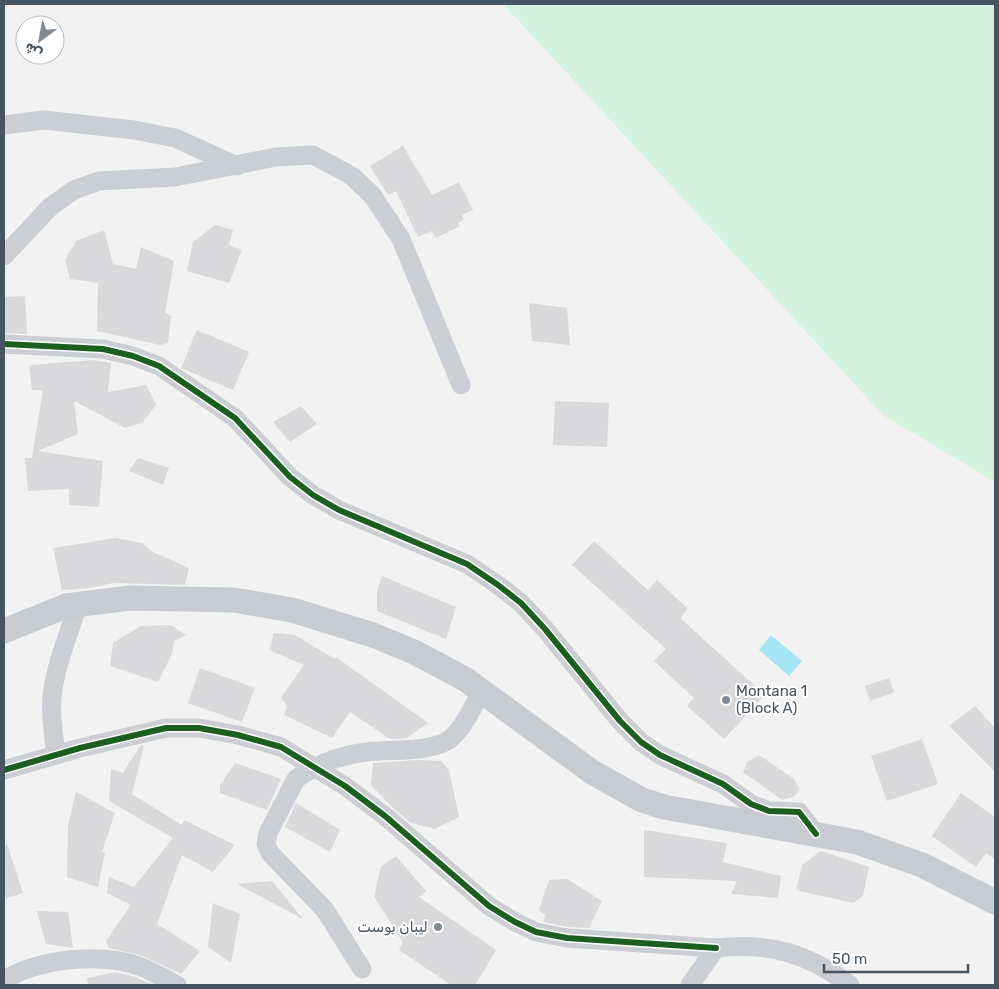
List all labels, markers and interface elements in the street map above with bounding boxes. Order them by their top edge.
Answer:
north arrow [15,15,65,65]
text: ش [21,39,45,63]
place label: Montana 1 (Block A) [736,682,807,717]
marker: Montana 1 (Block A) [720,694,732,706]
place label: ليبان بوست [357,918,428,936]
marker: ليبان بوست [432,921,444,933]
scale bar [824,942,968,974]
text: 50 m [832,950,867,968]

